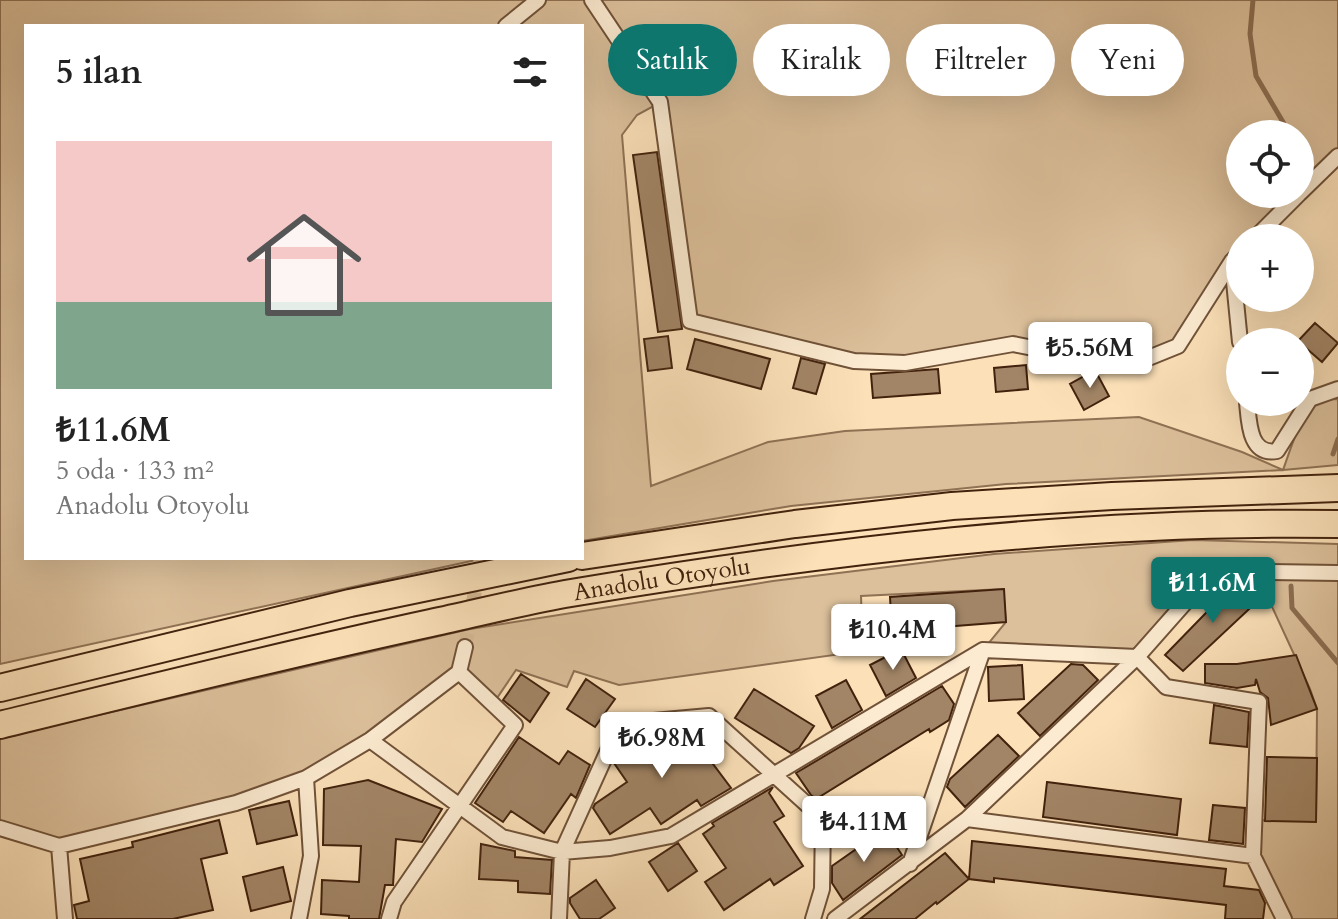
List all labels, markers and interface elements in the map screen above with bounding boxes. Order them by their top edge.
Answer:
chip: Satılık [608,24,737,96]
chip: Kiralık [753,24,890,96]
chip: Filtreler [906,24,1055,96]
chip: Yeni [1071,24,1184,96]
text: 5 ilan [56,49,142,95]
icon: filters [508,50,552,94]
map controls [1226,120,1314,416]
button: locate [1226,120,1314,208]
icon: home [232,193,376,337]
button: + [1226,224,1314,312]
pin: ₺5.56M [1025,322,1155,390]
button: − [1226,328,1314,416]
text: ₺5.56M [1046,330,1134,365]
text: ₺11.6M [56,407,171,453]
text: 5 oda · 133 m² [56,453,214,488]
text: Anadolu Otoyolu [56,488,250,523]
street label: Anadolu Otoyolu [571,550,753,609]
pin: ₺11.6M [1148,557,1278,625]
text: ₺11.6M [1169,565,1257,600]
pin: ₺10.4M [828,604,958,672]
text: ₺10.4M [849,612,937,647]
pin: ₺6.98M [597,712,727,780]
text: ₺6.98M [618,720,706,755]
pin: ₺4.11M [799,796,929,864]
text: ₺4.11M [820,804,908,839]

